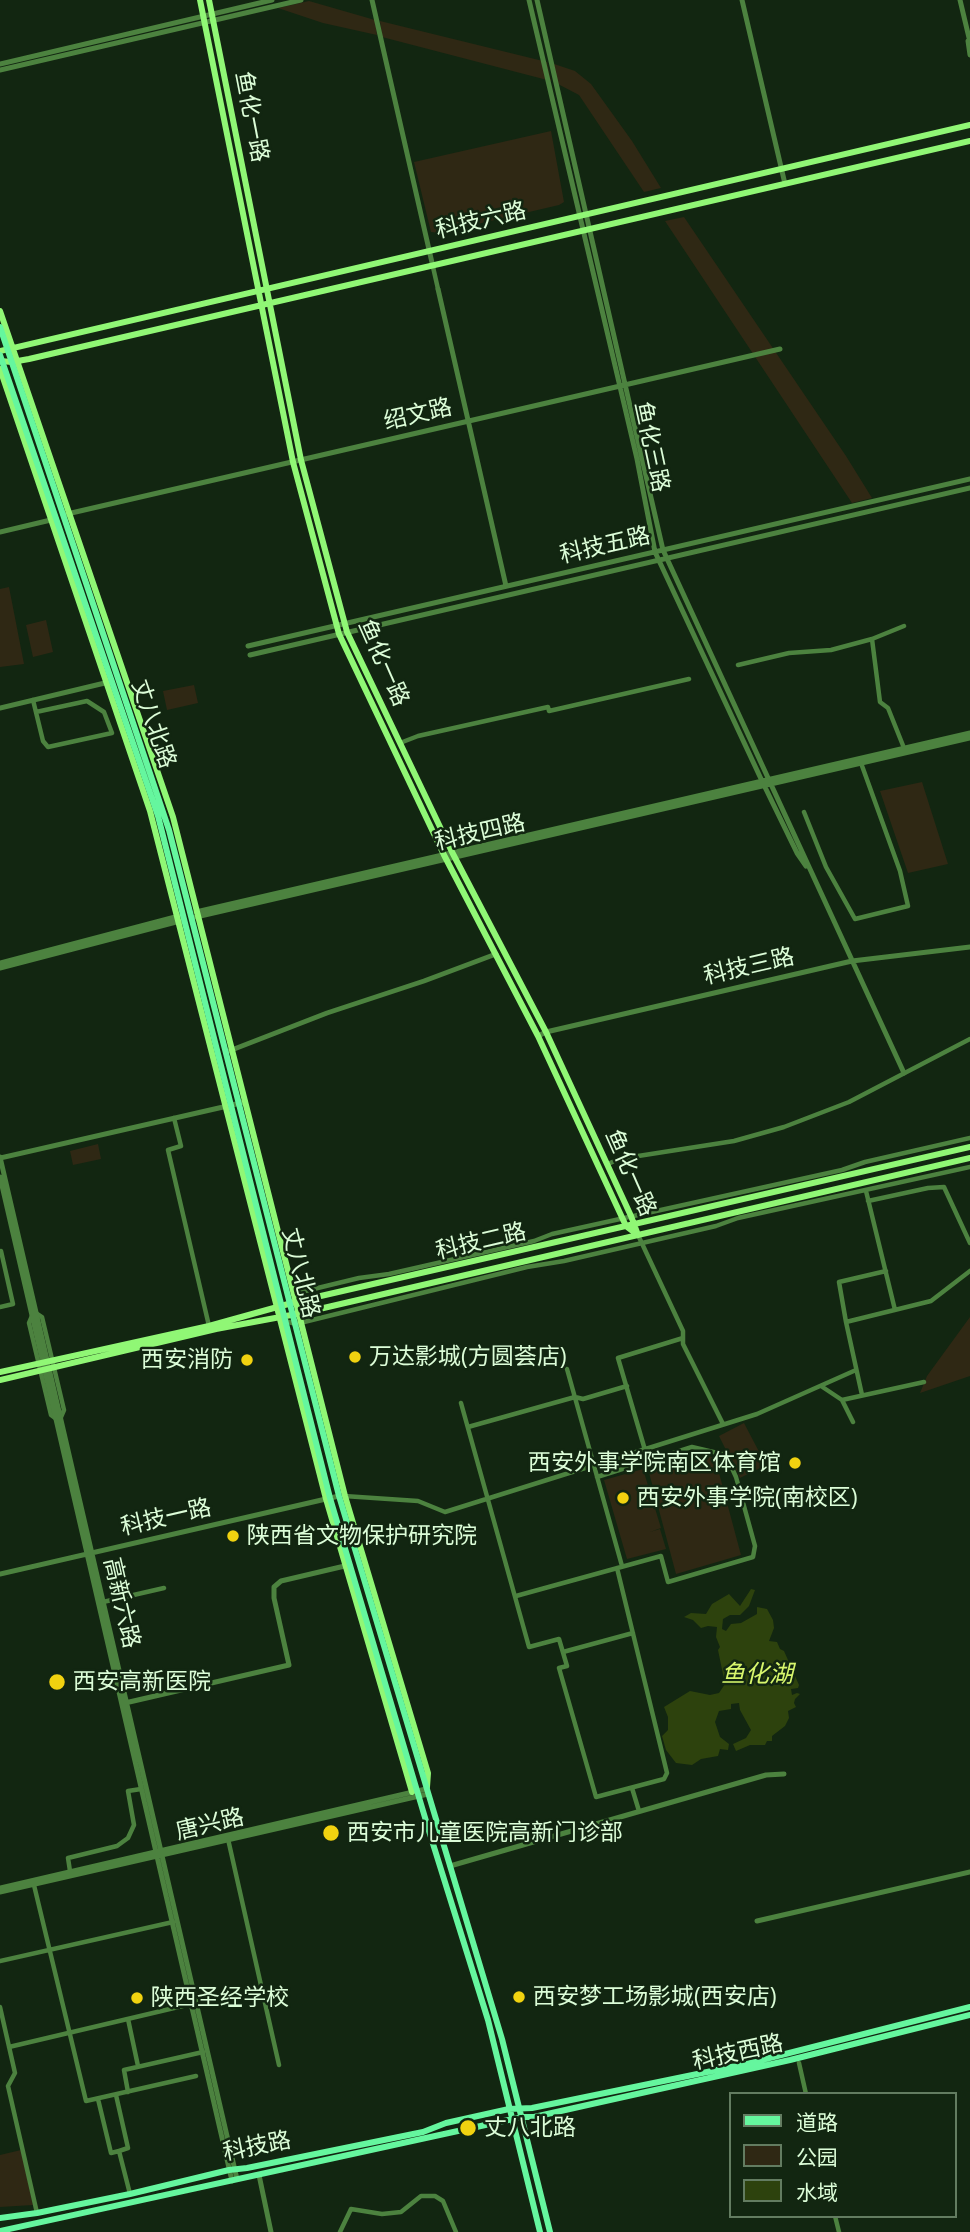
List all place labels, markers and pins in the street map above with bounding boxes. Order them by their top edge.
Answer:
place label: 万达影城(方圆荟店) [369,1343,567,1371]
place label: 西安消防 [141,1346,233,1374]
marker: 万达影城(方圆荟店) [347,1349,363,1365]
marker: 西安消防 [239,1352,255,1368]
place label: 西安外事学院南区体育馆 [528,1449,781,1477]
marker: 西安外事学院南区体育馆 [787,1455,803,1471]
place label: 西安外事学院(南校区) [637,1484,858,1512]
marker: 西安外事学院(南校区) [615,1490,631,1506]
place label: 陕西省文物保护研究院 [247,1522,477,1550]
marker: 陕西省文物保护研究院 [225,1528,241,1544]
place label: 西安高新医院 [73,1668,211,1696]
marker: 西安高新医院 [47,1672,67,1692]
place label: 西安市儿童医院高新门诊部 [347,1819,623,1847]
marker: 西安市儿童医院高新门诊部 [321,1823,341,1843]
place label: 西安梦工场影城(西安店) [533,1983,777,2011]
place label: 陕西圣经学校 [151,1984,289,2012]
marker: 西安梦工场影城(西安店) [511,1989,527,2005]
marker: 陕西圣经学校 [129,1990,145,2006]
place label: 丈八北路 [484,2114,576,2142]
marker: 丈八北路 [458,2118,478,2138]

